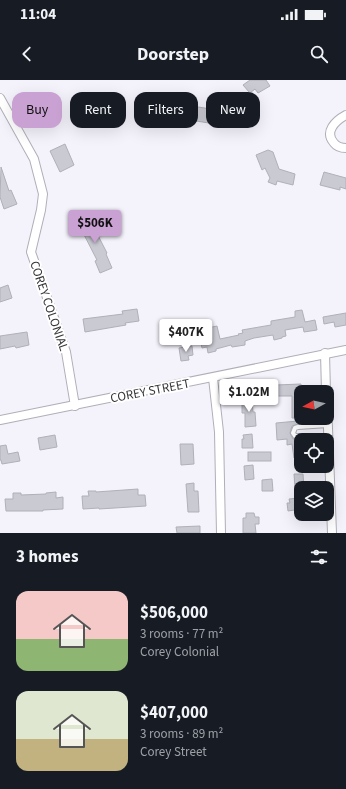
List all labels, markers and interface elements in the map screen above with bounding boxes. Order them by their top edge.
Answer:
text: 11:04 [20,4,56,25]
text: Doorstep [137,42,209,67]
icon: back [16,43,38,65]
icon: search [308,43,330,65]
chip: Buy [12,92,62,128]
chip: Rent [70,92,126,128]
chip: Filters [134,92,198,128]
chip: New [206,92,260,128]
pin: $506K [67,210,123,244]
text: $506K [77,214,113,232]
street label: COREY COLONIAL [25,259,73,353]
pin: $407K [158,319,214,353]
text: $407K [168,323,204,341]
street label: COREY STREET [109,374,191,408]
pin: $1.02M [216,379,282,413]
text: $1.02M [228,383,270,401]
north arrow [294,385,334,425]
map controls [294,385,334,521]
button: locate [294,433,334,473]
button: layers [294,481,334,521]
text: 3 homes [16,545,78,569]
icon: filters [308,546,330,568]
text: $506,000 [140,601,208,625]
icon: home [48,607,96,655]
text: 3 rooms · 77 m² [140,625,223,643]
text: Corey Colonial [140,643,219,661]
text: $407,000 [140,701,208,725]
icon: home [48,707,96,755]
text: 3 rooms · 89 m² [140,725,223,743]
text: Corey Street [140,743,207,761]

